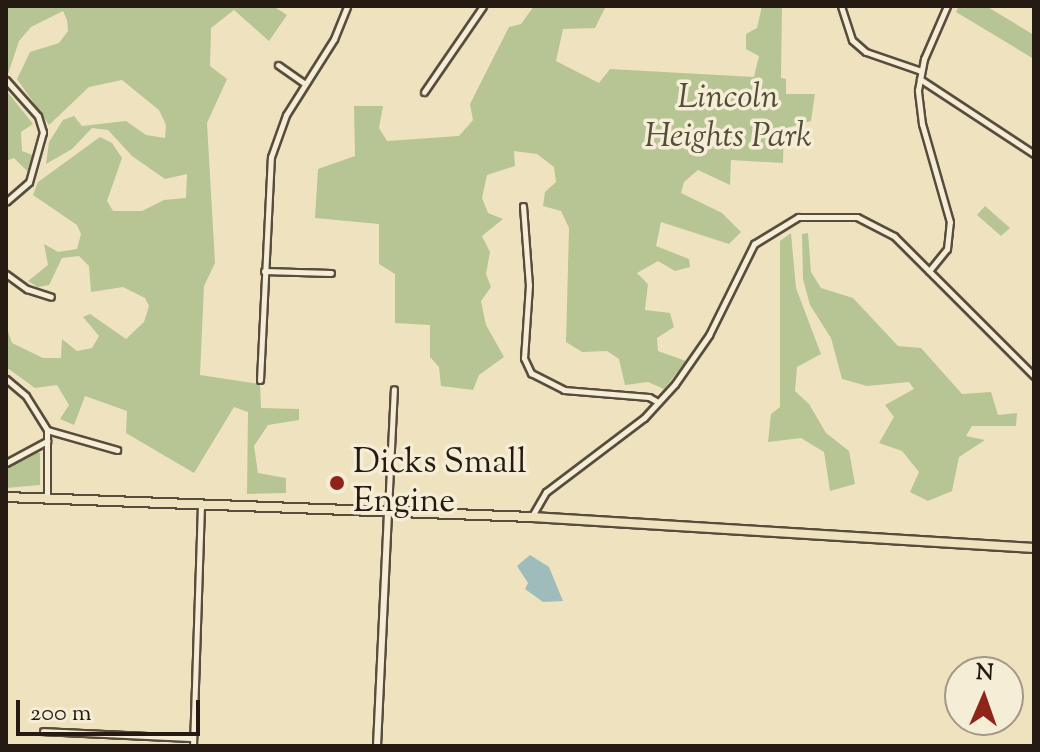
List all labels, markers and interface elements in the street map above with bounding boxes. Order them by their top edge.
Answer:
park label: Lincoln Heights Park [644,78,812,158]
place label: Dicks Small Engine [353,443,527,522]
marker: Dicks Small Engine [328,474,346,492]
north arrow [944,656,1024,736]
text: N [975,658,994,690]
scale bar [20,684,204,734]
text: 200 m [30,697,92,731]

